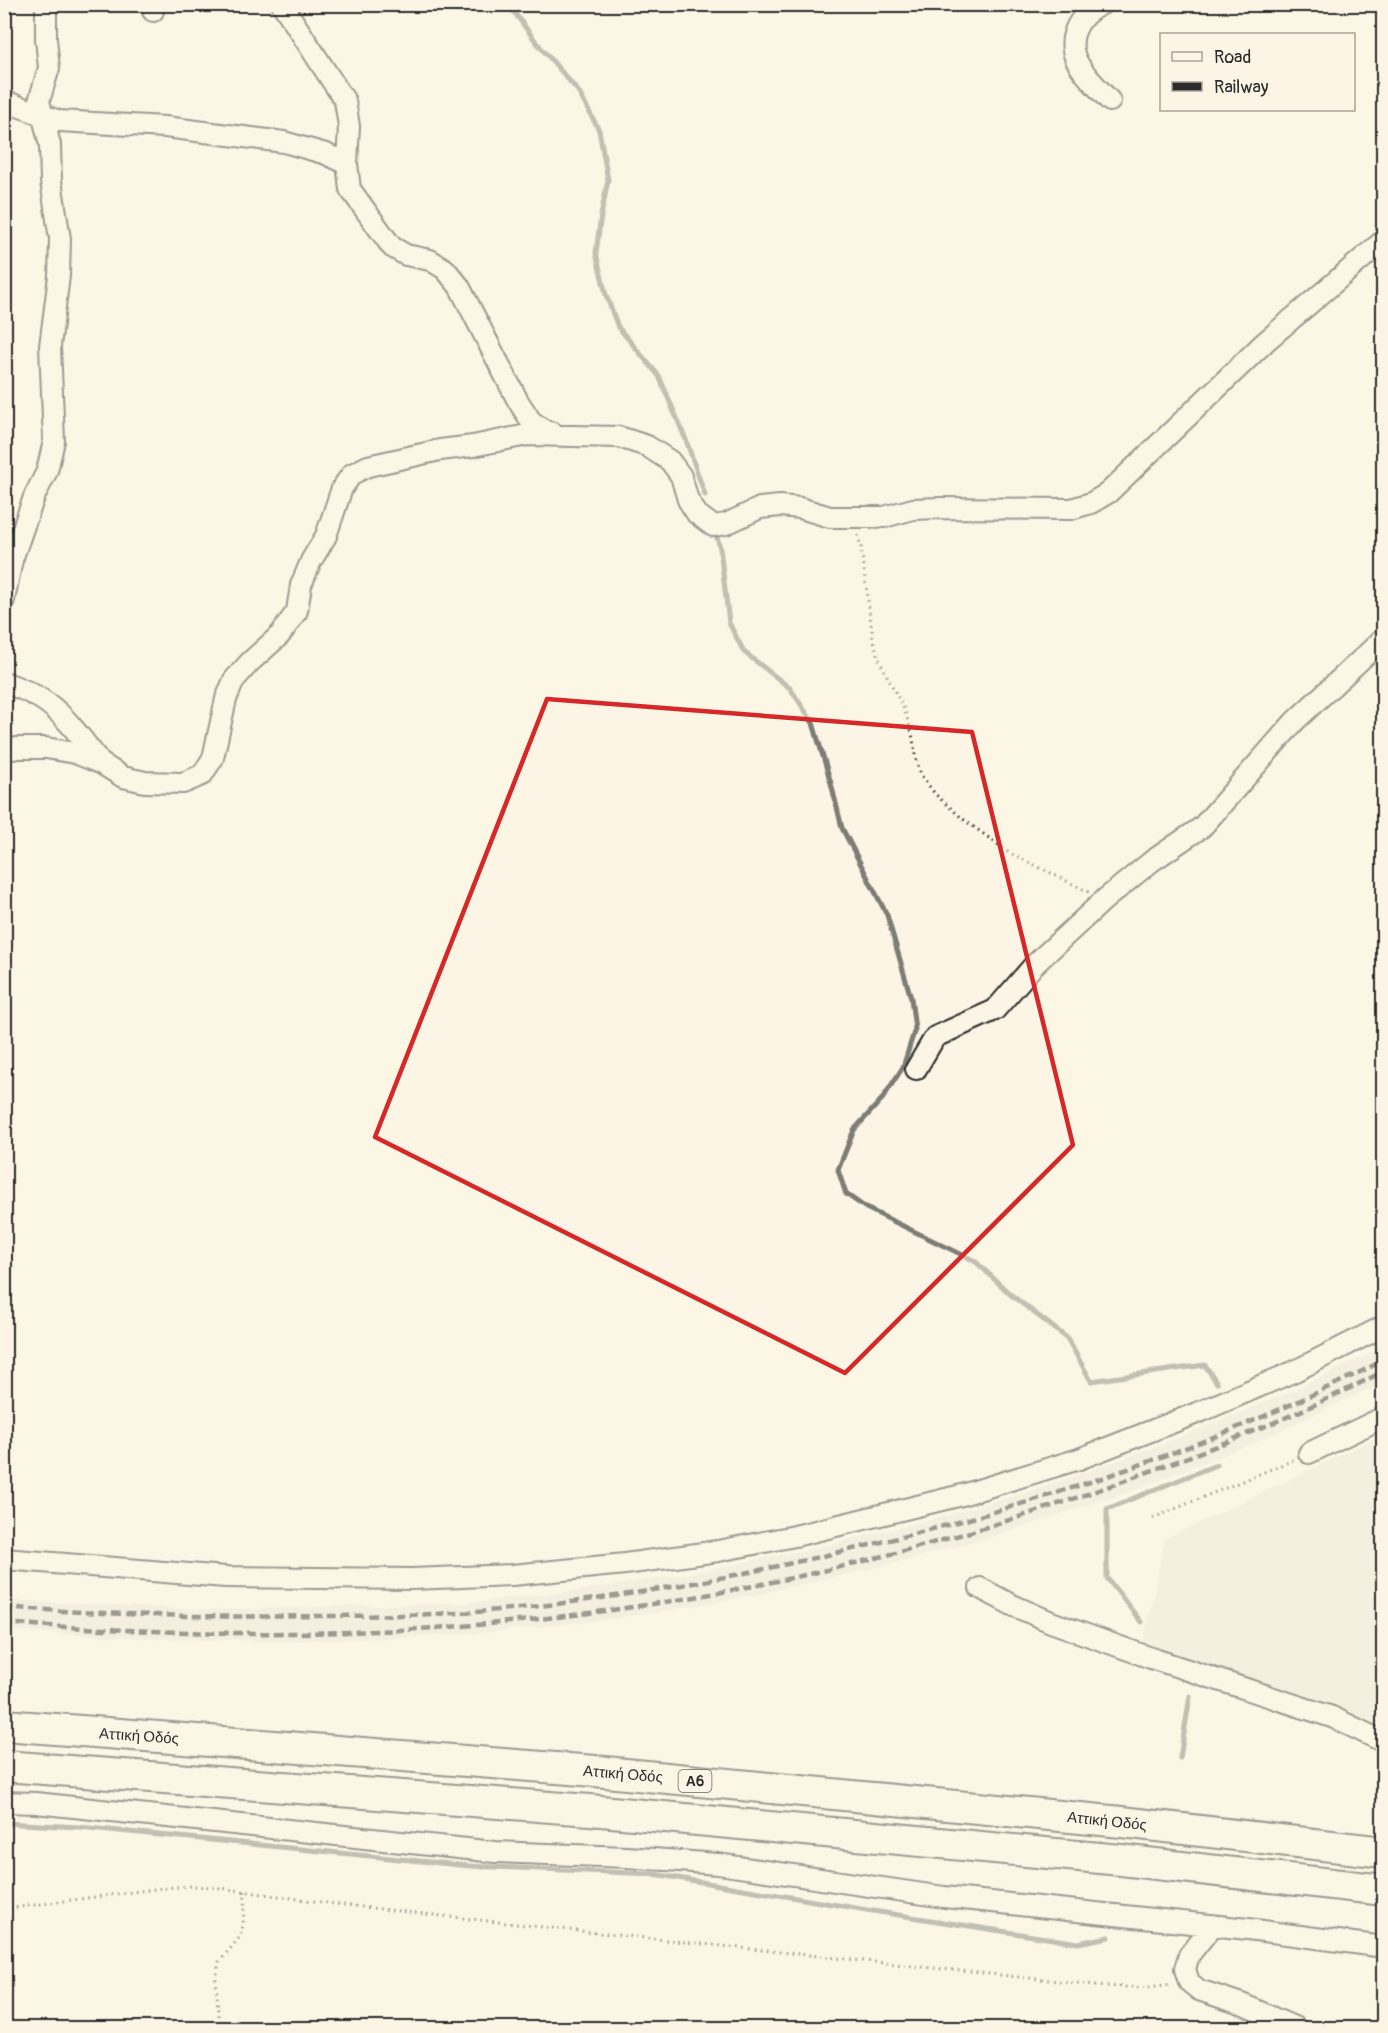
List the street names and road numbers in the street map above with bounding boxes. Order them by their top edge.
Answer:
street label: Αττική Οδός [98,1724,179,1749]
street label: Αττική Οδός [582,1762,664,1787]
road number: Α6 [678,1770,712,1792]
street label: Αττική Οδός [1066,1808,1148,1835]

